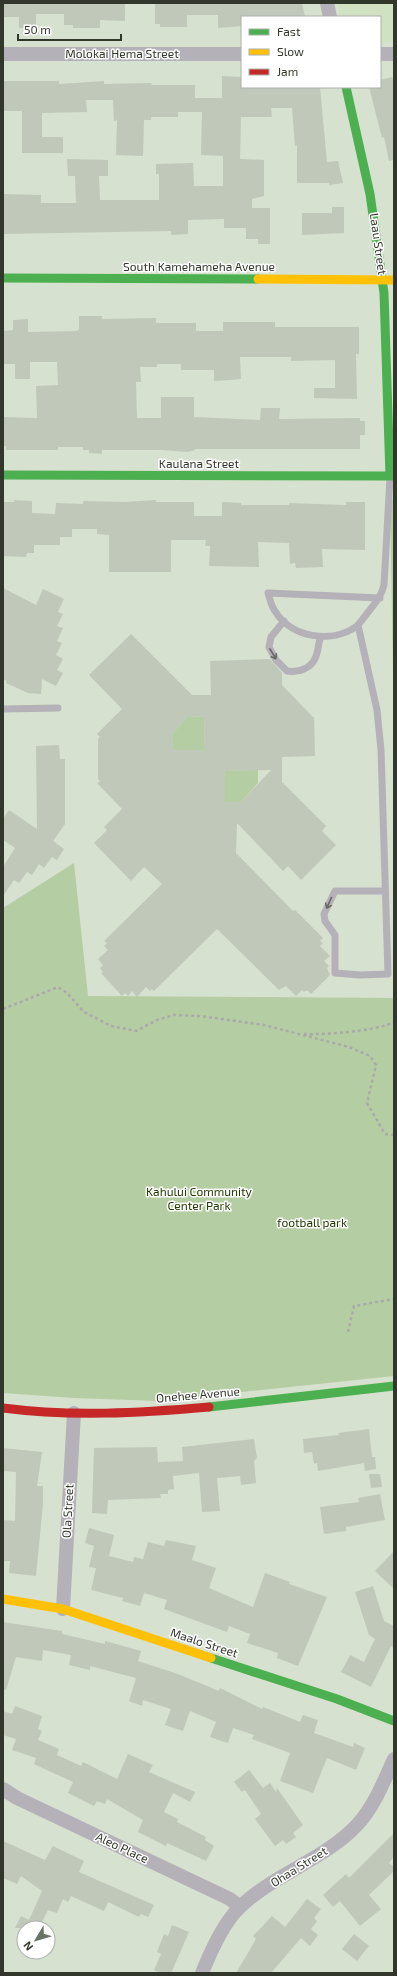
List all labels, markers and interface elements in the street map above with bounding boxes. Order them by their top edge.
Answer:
scale bar [18,16,121,42]
legend [241,16,381,88]
text: 50 m [24,22,51,36]
text: Fast [277,24,301,38]
text: Slow [277,44,304,58]
street label: Molokai Hema Street [65,46,179,60]
text: Jam [277,64,298,78]
street label: Laau Street [368,212,390,276]
street label: South Kamehameha Avenue [123,259,275,273]
street label: Kaulana Street [159,456,240,470]
one-way arrow [269,648,277,659]
one-way arrow [325,897,332,909]
park label: Kahului Community Center Park [146,1184,253,1212]
park label: football park [277,1215,347,1229]
street label: Onehee Avenue [156,1383,240,1405]
street label: Ola Street [59,1483,75,1538]
street label: Maalo Street [169,1625,240,1660]
street label: Aleo Place [94,1829,151,1865]
street label: Ohaa Street [268,1843,330,1889]
north arrow [16,1920,56,1960]
text: N [20,1939,35,1954]

